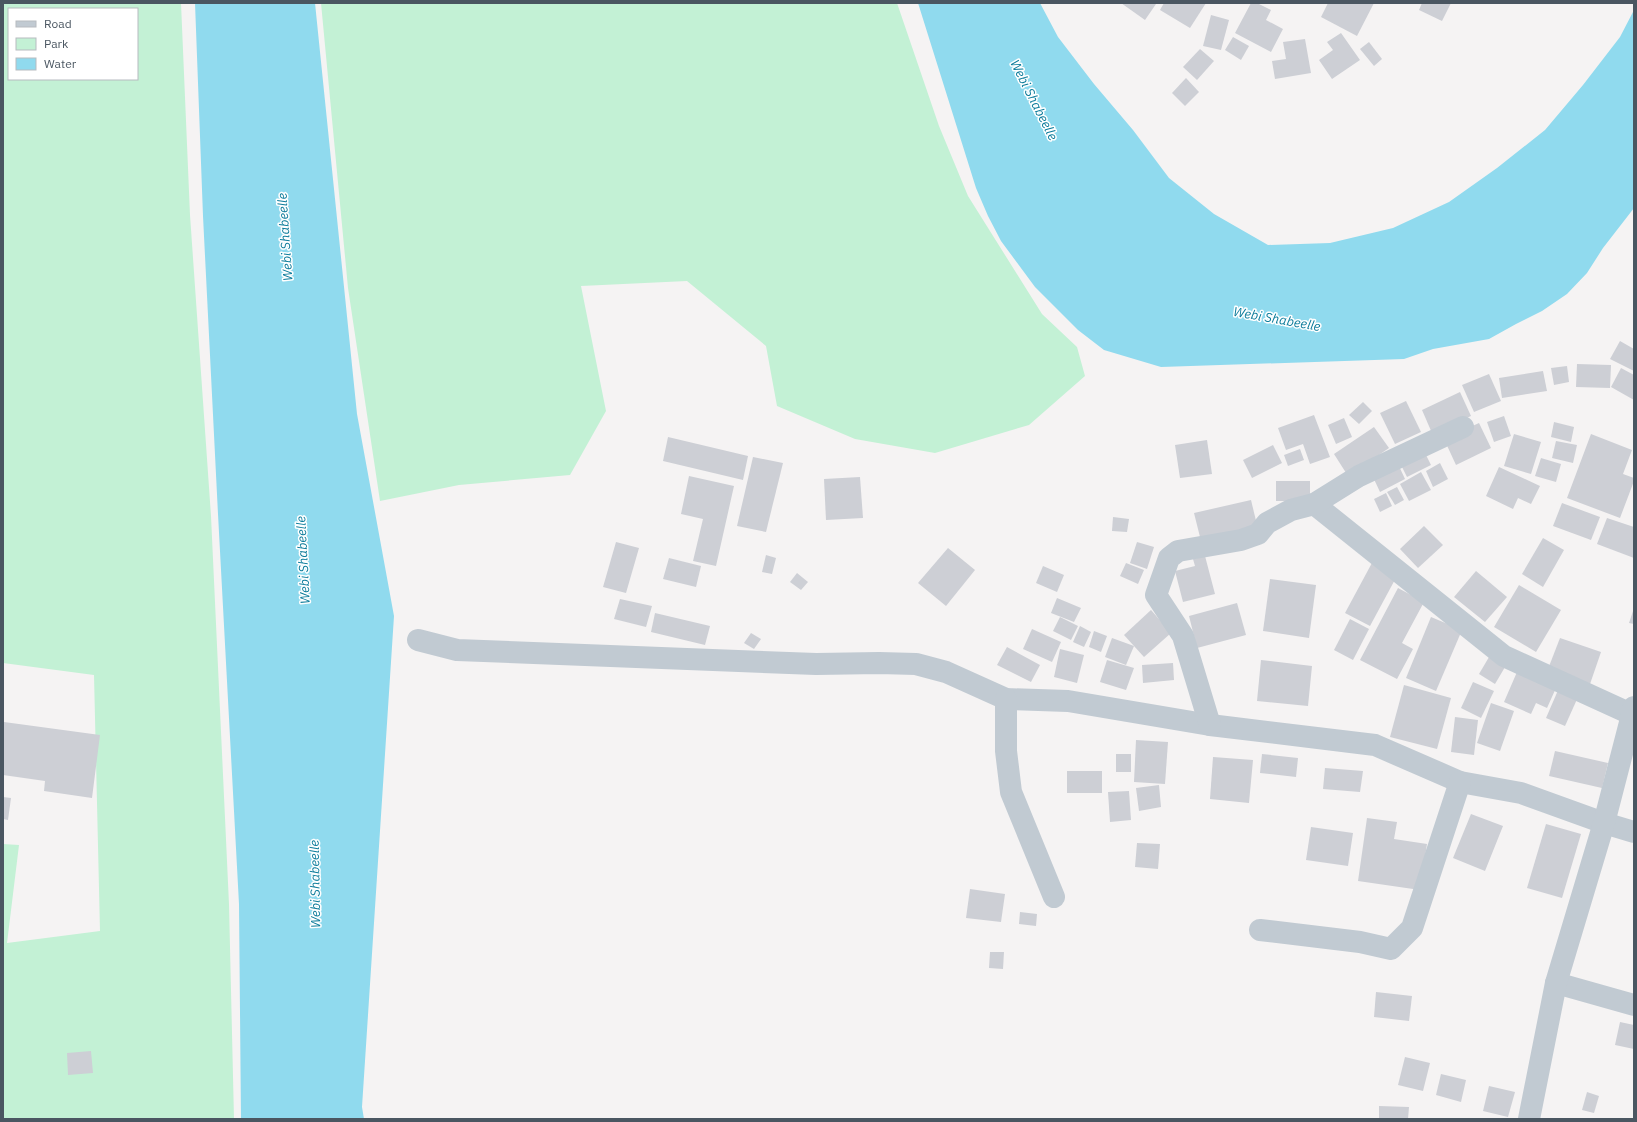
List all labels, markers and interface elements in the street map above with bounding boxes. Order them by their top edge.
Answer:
legend [8,8,138,80]
text: Road [44,16,72,31]
text: Park [44,36,69,51]
text: Water [44,56,77,71]
water label: Webi Shabeelle [1006,57,1062,143]
water label: Webi Shabeelle [273,192,297,282]
water label: Webi Shabeelle [1232,303,1322,335]
water label: Webi Shabeelle [292,515,314,604]
water label: Webi Shabeelle [306,839,324,928]

